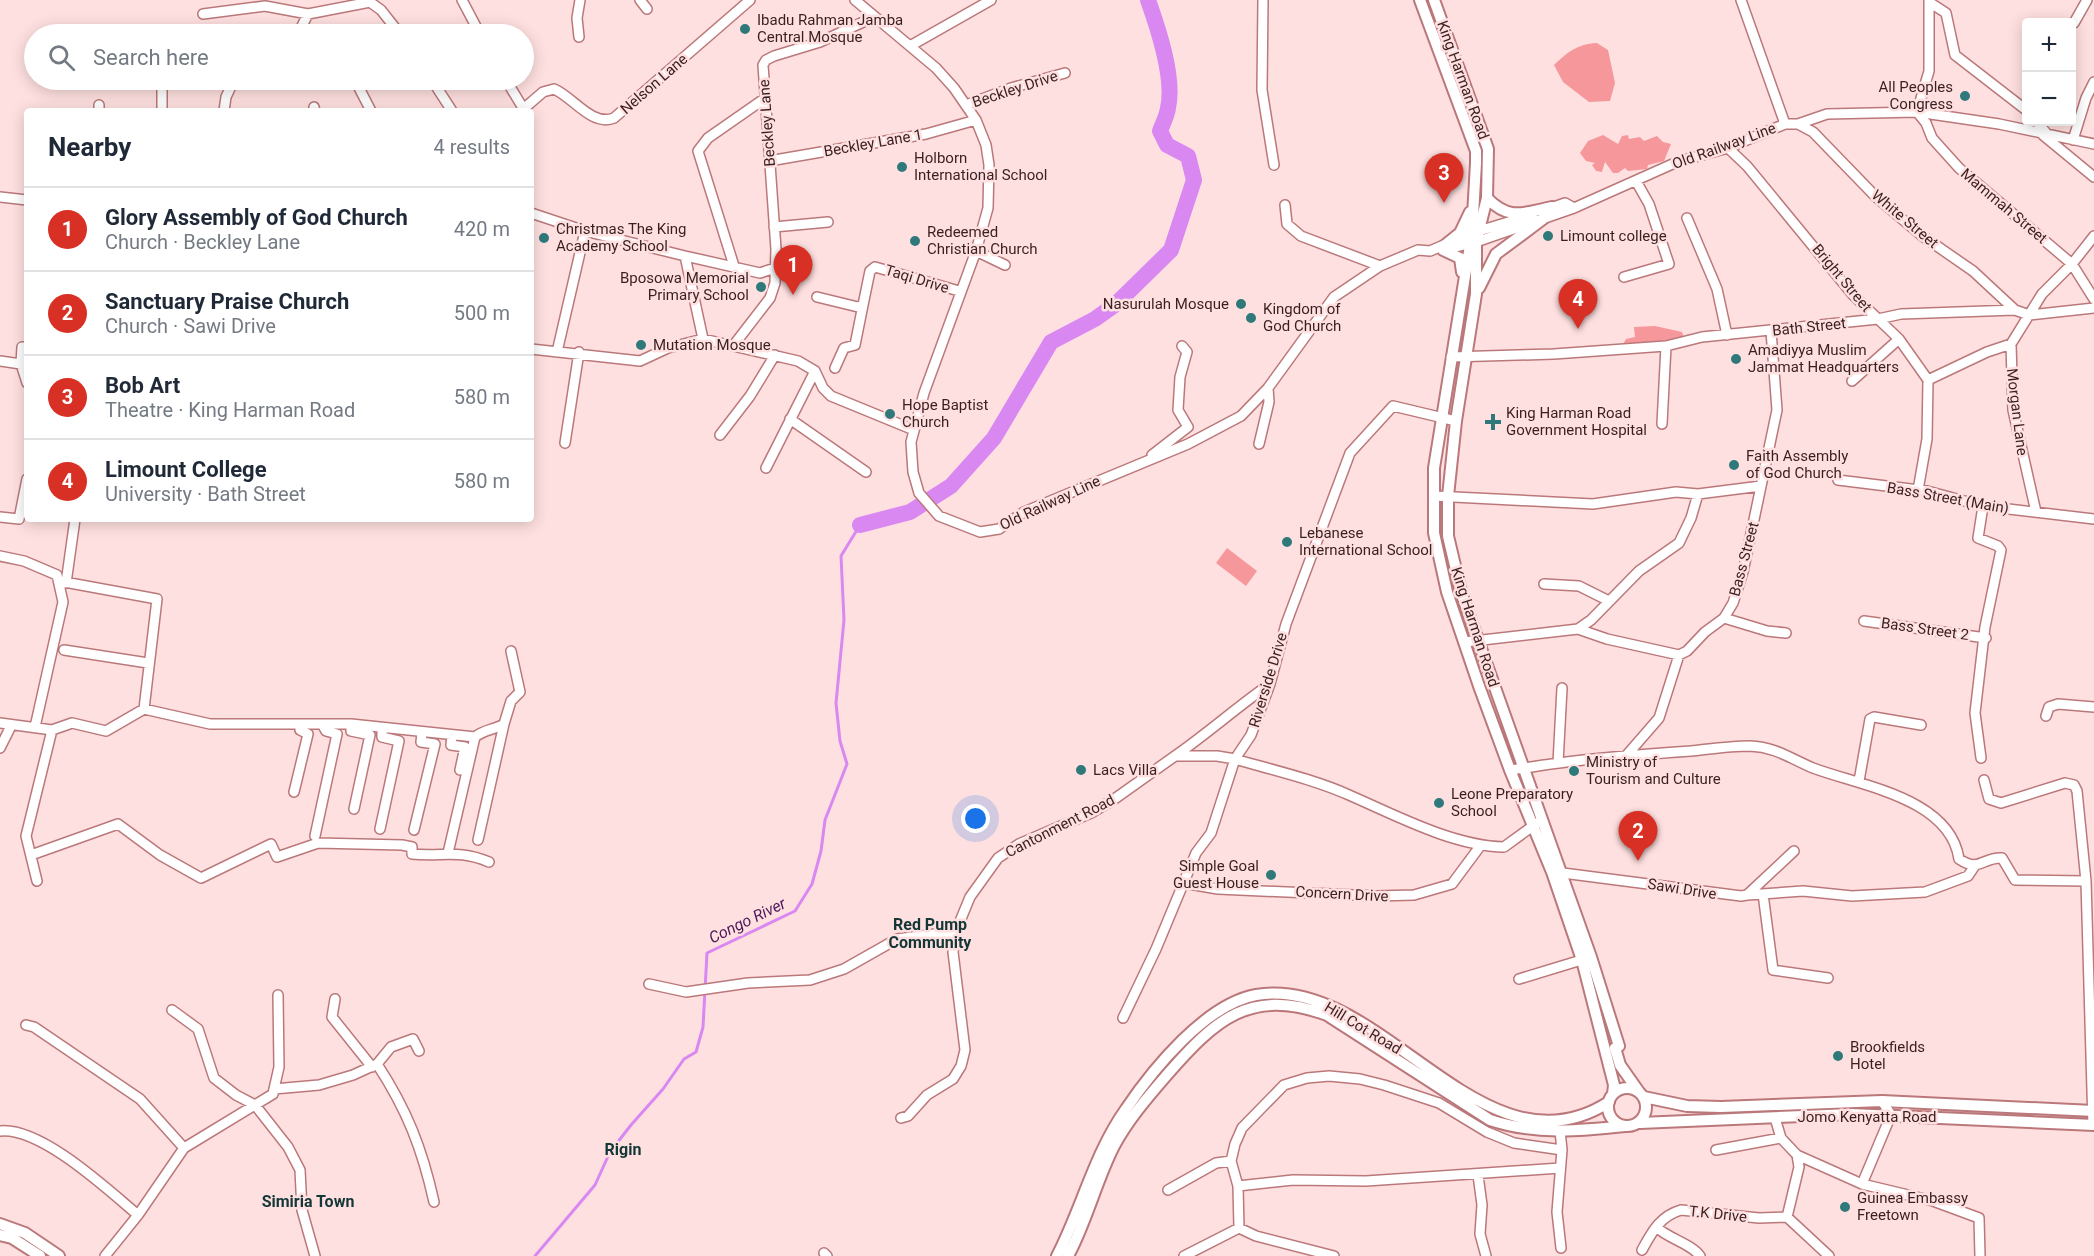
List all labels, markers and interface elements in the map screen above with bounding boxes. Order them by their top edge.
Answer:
place label: Ibadu Rahman Jamba Central Mosque [757,11,903,46]
street label: King Harman Road [1433,18,1493,142]
map controls [2022,18,2076,126]
button: + [2022,18,2076,72]
marker: Ibadu Rahman Jamba Central Mosque [738,22,752,36]
search box [24,24,534,90]
icon: search [45,41,78,74]
text: Search here [93,45,209,70]
street label: Nelson Lane [617,50,691,118]
street label: Beckley Drive [970,67,1060,111]
button: − [2022,72,2076,126]
place label: All Peoples Congress [1879,78,1953,113]
street label: Beckley Lane [755,79,779,167]
marker: All Peoples Congress [1958,89,1972,103]
street label: Old Railway Line [1670,119,1778,173]
street label: Beckley Lane 1 [822,125,924,161]
text: Nearby [48,132,131,162]
text: 4 results [434,135,510,159]
place label: Holborn International School [914,149,1047,184]
pin: 3 [1424,154,1464,203]
marker: Holborn International School [895,160,909,174]
street label: Mammah Street [1957,165,2051,247]
street label: White Street [1868,186,1942,252]
text: Glory Assembly of God Church [105,205,408,230]
text: 1 [62,217,73,241]
text: 420 m [454,217,510,241]
place label: Christmas The King Academy School [556,220,687,255]
place label: Redeemed Christian Church [927,223,1038,258]
place label: Limount college [1560,227,1667,245]
marker: Limount college [1541,229,1555,243]
text: Church · Beckley Lane [105,230,300,254]
marker: Christmas The King Academy School [537,231,551,245]
marker: Redeemed Christian Church [908,234,922,248]
street label: Bright Street [1808,240,1876,316]
pin: 1 [774,246,812,295]
street label: Taqi Drive [883,261,951,297]
place label: Bposowa Memorial Primary School [620,269,749,304]
marker: Bposowa Memorial Primary School [754,280,768,294]
pin: 4 [1558,280,1598,329]
text: Sanctuary Praise Church [105,289,349,314]
place label: Nasurulah Mosque [1103,295,1229,313]
marker: Nasurulah Mosque [1234,297,1248,311]
place label: Kingdom of God Church [1263,300,1341,335]
text: 2 [62,301,73,325]
text: 500 m [454,301,510,325]
marker: Kingdom of God Church [1244,311,1258,325]
text: Church · Sawi Drive [105,314,276,338]
street label: Bath Street [1771,314,1847,340]
place label: Mutation Mosque [653,336,771,354]
marker: Mutation Mosque [634,338,648,352]
place label: Amadiyya Muslim Jammat Headquarters [1748,341,1899,376]
marker: Amadiyya Muslim Jammat Headquarters [1729,352,1743,366]
street label: Morgan Lane [2003,367,2031,457]
text: Bob Art [105,373,180,398]
text: 3 [62,385,73,409]
text: 580 m [454,385,510,409]
place label: Hope Baptist Church [902,396,989,431]
text: Theatre · King Harman Road [105,398,355,422]
place label: King Harman Road Government Hospital [1506,404,1647,439]
marker: Hope Baptist Church [883,407,897,421]
marker: King Harman Road Government Hospital [1484,413,1502,431]
place label: Faith Assembly of God Church [1746,447,1848,482]
text: Limount College [105,457,267,482]
marker: Faith Assembly of God Church [1727,458,1741,472]
text: 4 [62,469,73,493]
text: 580 m [454,469,510,493]
street label: Old Railway Line [997,472,1103,534]
street label: Bass Street (Main) [1886,478,2010,518]
text: University · Bath Street [105,482,306,506]
street label: Bass Street [1725,520,1763,598]
place label: Lebanese International School [1299,524,1432,559]
marker: Lebanese International School [1280,535,1294,549]
street label: King Harman Road [1447,565,1503,689]
street label: Bass Street 2 [1880,614,1970,644]
street label: Riverside Drive [1245,630,1291,730]
place label: Ministry of Tourism and Culture [1586,753,1721,788]
place label: Lacs Villa [1093,761,1157,779]
marker: Lacs Villa [1074,763,1088,777]
marker: Ministry of Tourism and Culture [1567,764,1581,778]
place label: Leone Preparatory School [1451,785,1573,820]
street label: Cantonment Road [1002,791,1118,861]
marker: Leone Preparatory School [1432,796,1446,810]
your location [961,804,990,833]
pin: 2 [1618,812,1658,861]
place label: Simple Goal Guest House [1173,857,1259,892]
marker: Simple Goal Guest House [1264,868,1278,882]
street label: Sawi Drive [1646,875,1718,903]
street label: Concern Drive [1295,883,1389,905]
water label: Congo River [706,893,789,947]
district label: Red Pump Community [889,915,972,952]
street label: Hill Cot Road [1321,998,1405,1058]
place label: Brookfields Hotel [1850,1038,1925,1073]
marker: Brookfields Hotel [1831,1049,1845,1063]
street label: Jomo Kenyatta Road [1798,1108,1936,1126]
district label: Rigin [605,1140,641,1159]
place label: Guinea Embassy Freetown [1857,1189,1968,1224]
district label: Simiria Town [262,1192,354,1211]
marker: Guinea Embassy Freetown [1838,1200,1852,1214]
street label: T.K Drive [1688,1202,1748,1226]

